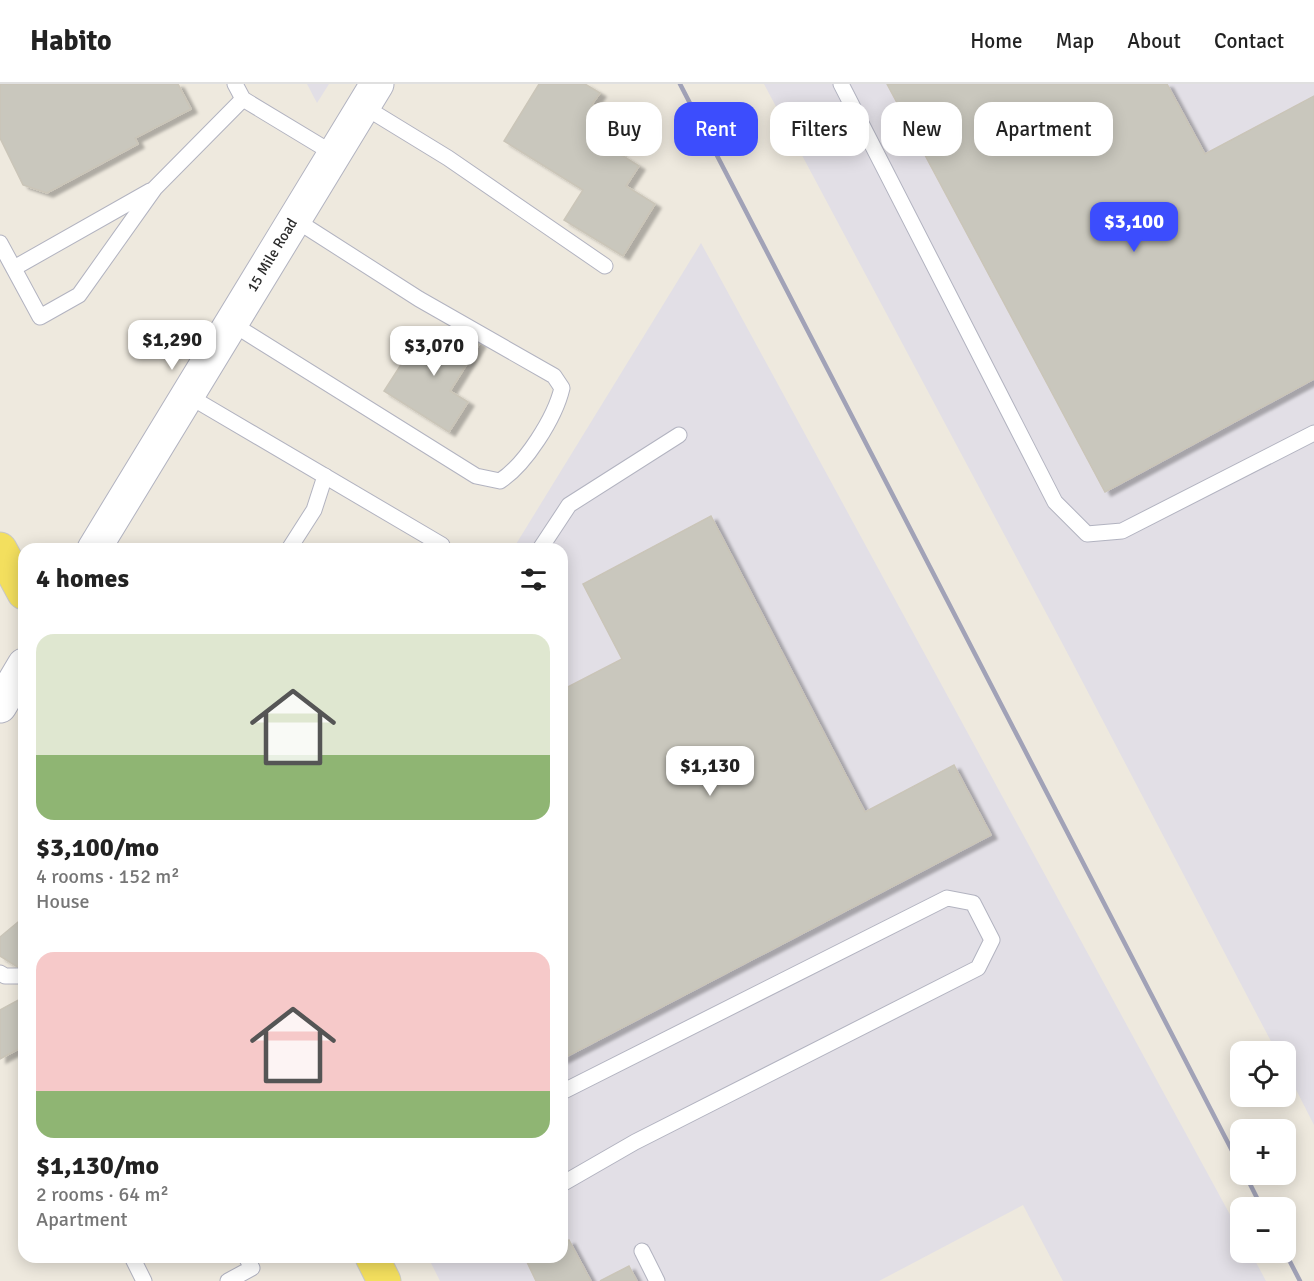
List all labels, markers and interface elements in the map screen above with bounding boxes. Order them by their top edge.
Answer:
text: Habito [30,24,112,58]
text: Home [970,28,1023,54]
text: Map [1056,28,1094,54]
text: About [1127,28,1181,54]
text: Contact [1214,28,1284,54]
chip: Buy [586,102,662,156]
chip: Rent [674,102,758,156]
chip: Filters [770,102,869,156]
chip: New [881,102,962,156]
chip: Apartment [974,102,1113,156]
pin: $3,100 [1085,202,1183,253]
text: $3,100 [1104,209,1164,234]
street label: 15 Mile Road [243,215,301,295]
pin: $1,290 [123,320,221,371]
pin: $3,070 [385,326,483,377]
text: $1,290 [142,327,202,352]
text: $3,070 [404,333,464,358]
text: 4 homes [36,563,129,595]
icon: filters [517,563,550,596]
icon: home [239,673,347,781]
pin: $1,130 [661,746,759,797]
text: $1,130 [680,753,740,778]
text: $3,100/mo [36,832,159,864]
text: 4 rooms · 152 m² [36,864,180,889]
text: House [36,889,90,914]
icon: home [239,991,347,1099]
map controls [1230,1041,1296,1263]
button: locate [1230,1041,1296,1107]
button: + [1230,1119,1296,1185]
text: $1,130/mo [36,1150,159,1182]
text: 2 rooms · 64 m² [36,1182,169,1207]
button: − [1230,1197,1296,1263]
text: Apartment [36,1207,128,1232]

